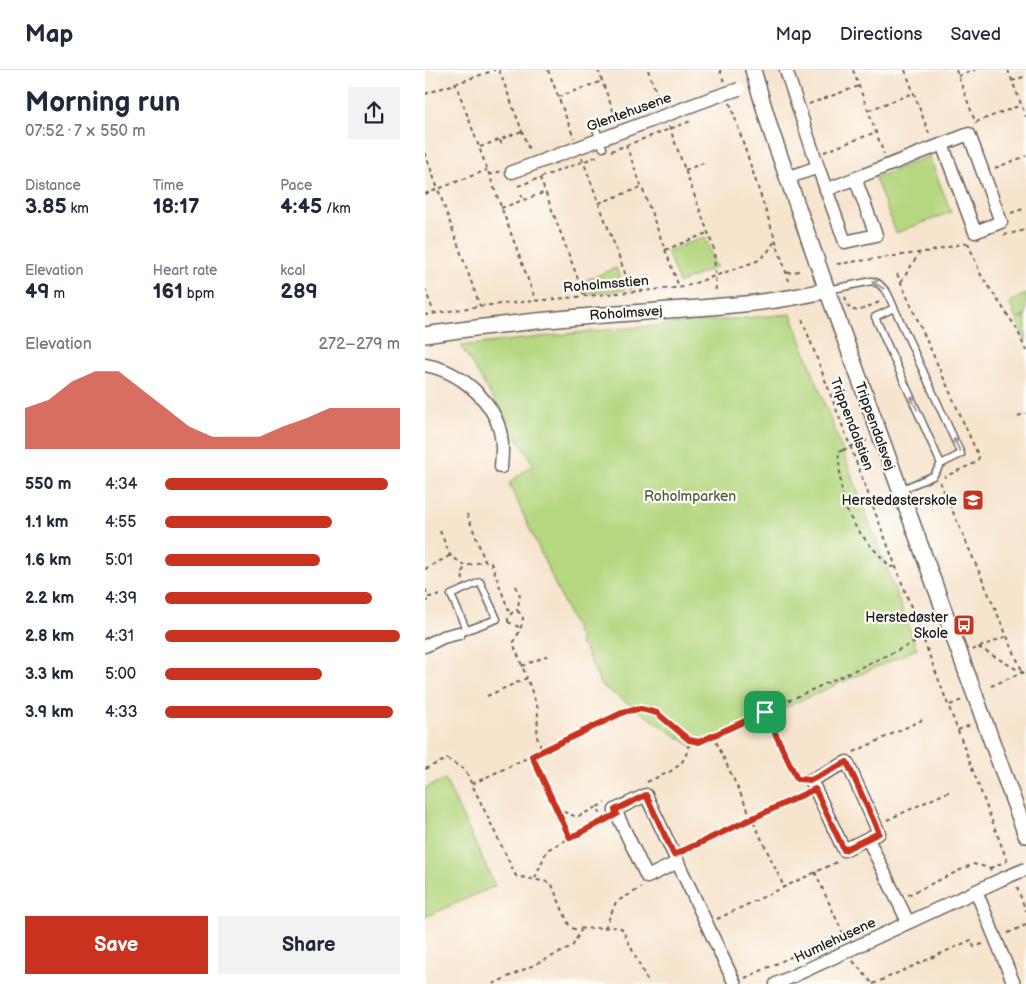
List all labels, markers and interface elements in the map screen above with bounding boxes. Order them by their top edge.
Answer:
text: Map [25,20,73,49]
text: Map [776,24,812,45]
text: Directions [840,24,922,45]
text: Saved [950,24,1001,45]
text: Morning run [25,86,180,119]
button: share [348,87,400,139]
street label: Glentehusene [584,89,674,135]
text: 07:52 · 7 × 550 m [25,122,146,141]
text: Distance [25,177,81,194]
text: Time [153,177,184,194]
text: Pace [280,177,312,194]
text: 3.85 [25,194,67,219]
text: 18:17 [153,194,200,219]
text: 4:45 [280,194,322,219]
text: km [67,200,89,217]
text: /km [322,200,351,217]
text: Elevation [25,262,83,279]
text: Heart rate [153,262,217,279]
text: kcal [280,262,305,279]
street label: Roholmsstien [562,272,650,296]
text: 49 [25,279,50,304]
text: 161 [153,279,183,304]
text: 289 [280,279,318,304]
one-way arrow [871,280,885,291]
text: m [50,285,65,302]
text: bpm [183,285,214,302]
street label: Roholmsvej [589,302,663,324]
text: Elevation [25,335,92,354]
text: 272–279 m [319,335,400,354]
street label: Trippendalstien [826,375,878,473]
street label: Trippendalsvej [851,380,899,472]
one-way arrow [909,396,919,411]
one-way arrow [952,438,962,453]
text: 550 m [25,475,71,494]
text: 4:34 [105,475,138,494]
park label: Roholmparken [644,488,736,505]
school or university icon: Herstedøsterskole [961,488,985,512]
place label: Herstedøsterskole [841,492,957,509]
text: 1.1 km [25,513,68,532]
text: 4:55 [105,513,136,532]
text: 1.6 km [25,551,71,570]
text: 5:01 [105,551,133,570]
text: 2.2 km [25,589,74,608]
text: 4:39 [105,589,137,608]
place label: Herstedøster Skole [865,609,949,642]
bus stop icon: Herstedøster Skole [952,613,976,637]
text: 2.8 km [25,627,74,646]
text: 4:31 [105,627,134,646]
text: 3.3 km [25,665,74,684]
text: 5:00 [105,665,136,684]
pin [744,691,786,733]
icon: arrive [751,698,779,726]
text: 3.9 km [25,703,74,722]
text: 4:33 [105,703,138,722]
street label: Humlehusene [792,914,878,966]
button: Save [25,916,208,974]
button: Share [218,916,400,974]

